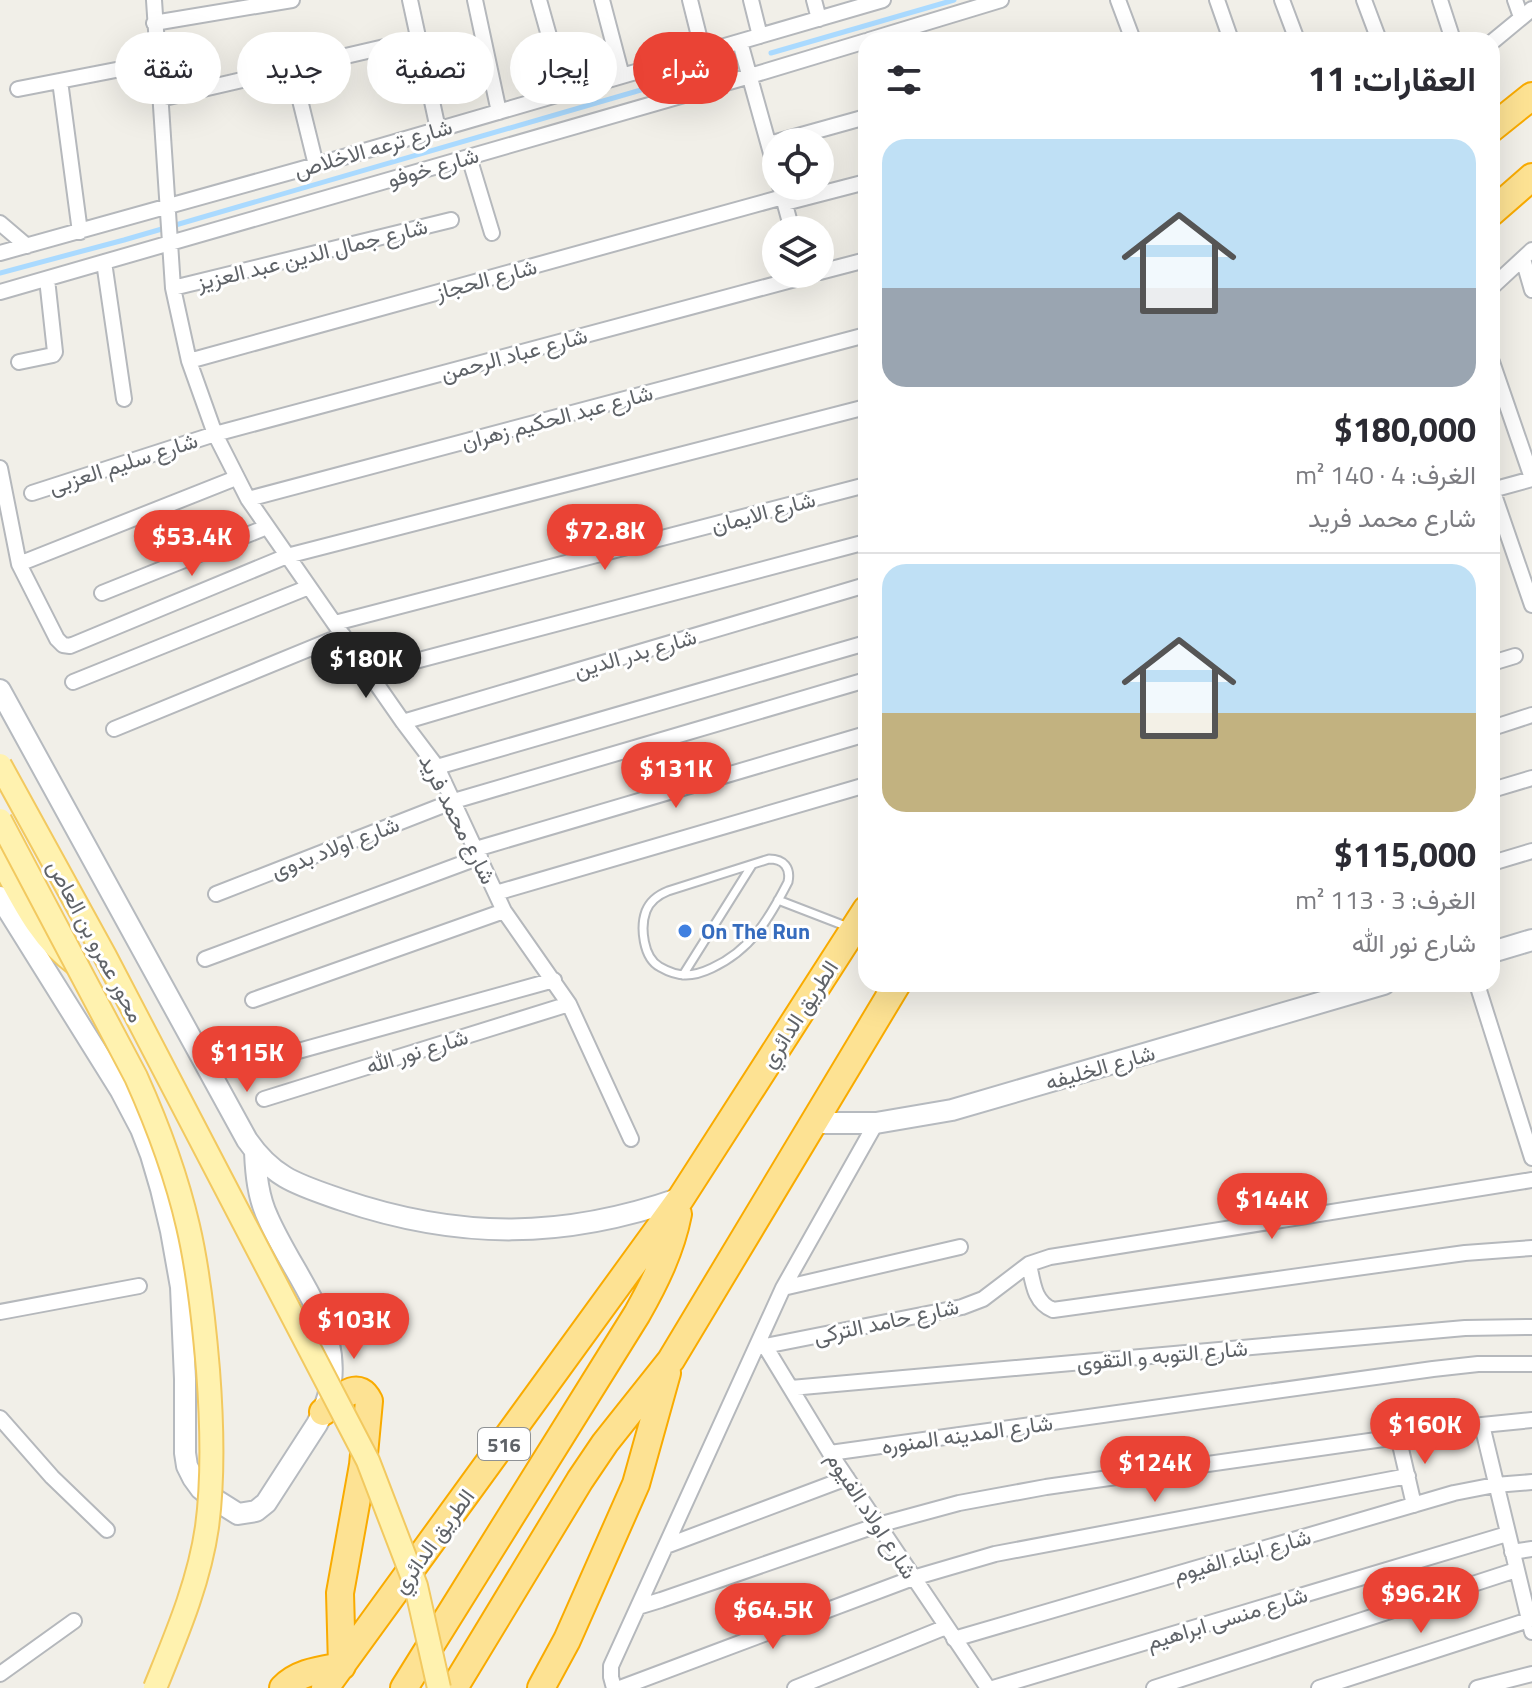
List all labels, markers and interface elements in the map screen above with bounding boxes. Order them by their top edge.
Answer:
chip: شقة [115,32,221,104]
chip: جديد [237,32,351,104]
chip: تصفية [367,32,494,104]
chip: إيجار [510,32,617,104]
chip: شراء [633,32,738,104]
text: العقارات: 11 [1308,52,1476,104]
icon: filters [882,58,926,102]
street label: شارع ترعه الاخلاص [290,109,456,187]
map controls [762,128,834,288]
button: locate [762,128,834,200]
street label: شارع خوفو [383,138,483,196]
icon: home [1107,191,1251,335]
street label: شارع جمال الدين عبد العزيز [192,209,431,299]
button: layers [762,216,834,288]
street label: شارع الحجاز [430,249,541,309]
street label: شارع عباد الرحمن [437,318,591,390]
street label: شارع عبد الحكيم زهران [457,375,657,459]
text: $180,000 [1334,403,1476,455]
street label: شارع سليم العزبى [44,423,202,503]
text: الغرف: 4 · 140 m² [1295,455,1476,494]
street label: شارع الايمان [707,482,819,542]
text: شارع محمد فريد [1308,498,1476,537]
pin: $72.8K [540,504,670,572]
pin: $53.4K [127,510,257,578]
text: $72.8K [565,510,645,549]
text: $53.4K [152,516,232,555]
icon: home [1107,616,1251,760]
street label: شارع بدر الدين [570,619,700,687]
pin: $180K [310,632,422,700]
text: $180K [329,638,403,677]
pin: $131K [620,742,732,810]
street label: شارع محمد فريد [411,748,505,890]
text: $131K [639,748,713,787]
street label: شارع اولاد بدوى [266,807,404,887]
text: $115,000 [1334,828,1476,880]
street label: محور عمرو بن العاص [39,853,153,1029]
text: الغرف: 3 · 113 m² [1295,880,1476,919]
place label: On The Run [701,914,810,948]
marker: On The Run [676,922,694,940]
text: شارع نور الله [1352,923,1476,962]
street label: الطريق الدائري [751,953,848,1076]
street label: شارع نور الله [362,1019,472,1083]
pin: $115K [191,1026,303,1094]
text: $115K [210,1032,284,1071]
street label: شارع الخليفه [1041,1035,1159,1099]
pin: $144K [1216,1173,1328,1241]
text: $144K [1235,1179,1309,1218]
street label: شارع حامد التركى [810,1289,962,1353]
pin: $103K [298,1293,410,1361]
text: $103K [317,1299,391,1338]
street label: شارع التوبه و التقوى [1075,1331,1249,1379]
pin: $160K [1369,1398,1481,1466]
text: $160K [1388,1404,1462,1443]
street label: شارع المدينه المنوره [879,1405,1055,1463]
road number: 516 [478,1428,530,1460]
pin: $124K [1099,1436,1211,1504]
text: $124K [1118,1442,1192,1481]
street label: شارع اولاد الفيوم [818,1444,926,1586]
street label: الطريق الدائري [383,1481,484,1602]
street label: شارع ابناء الفيوم [1169,1519,1315,1591]
pin: $96.2K [1356,1567,1486,1635]
text: $96.2K [1381,1573,1461,1612]
street label: شارع منسى ابراهيم [1142,1577,1312,1659]
pin: $64.5K [708,1583,838,1651]
text: $64.5K [733,1589,813,1628]

